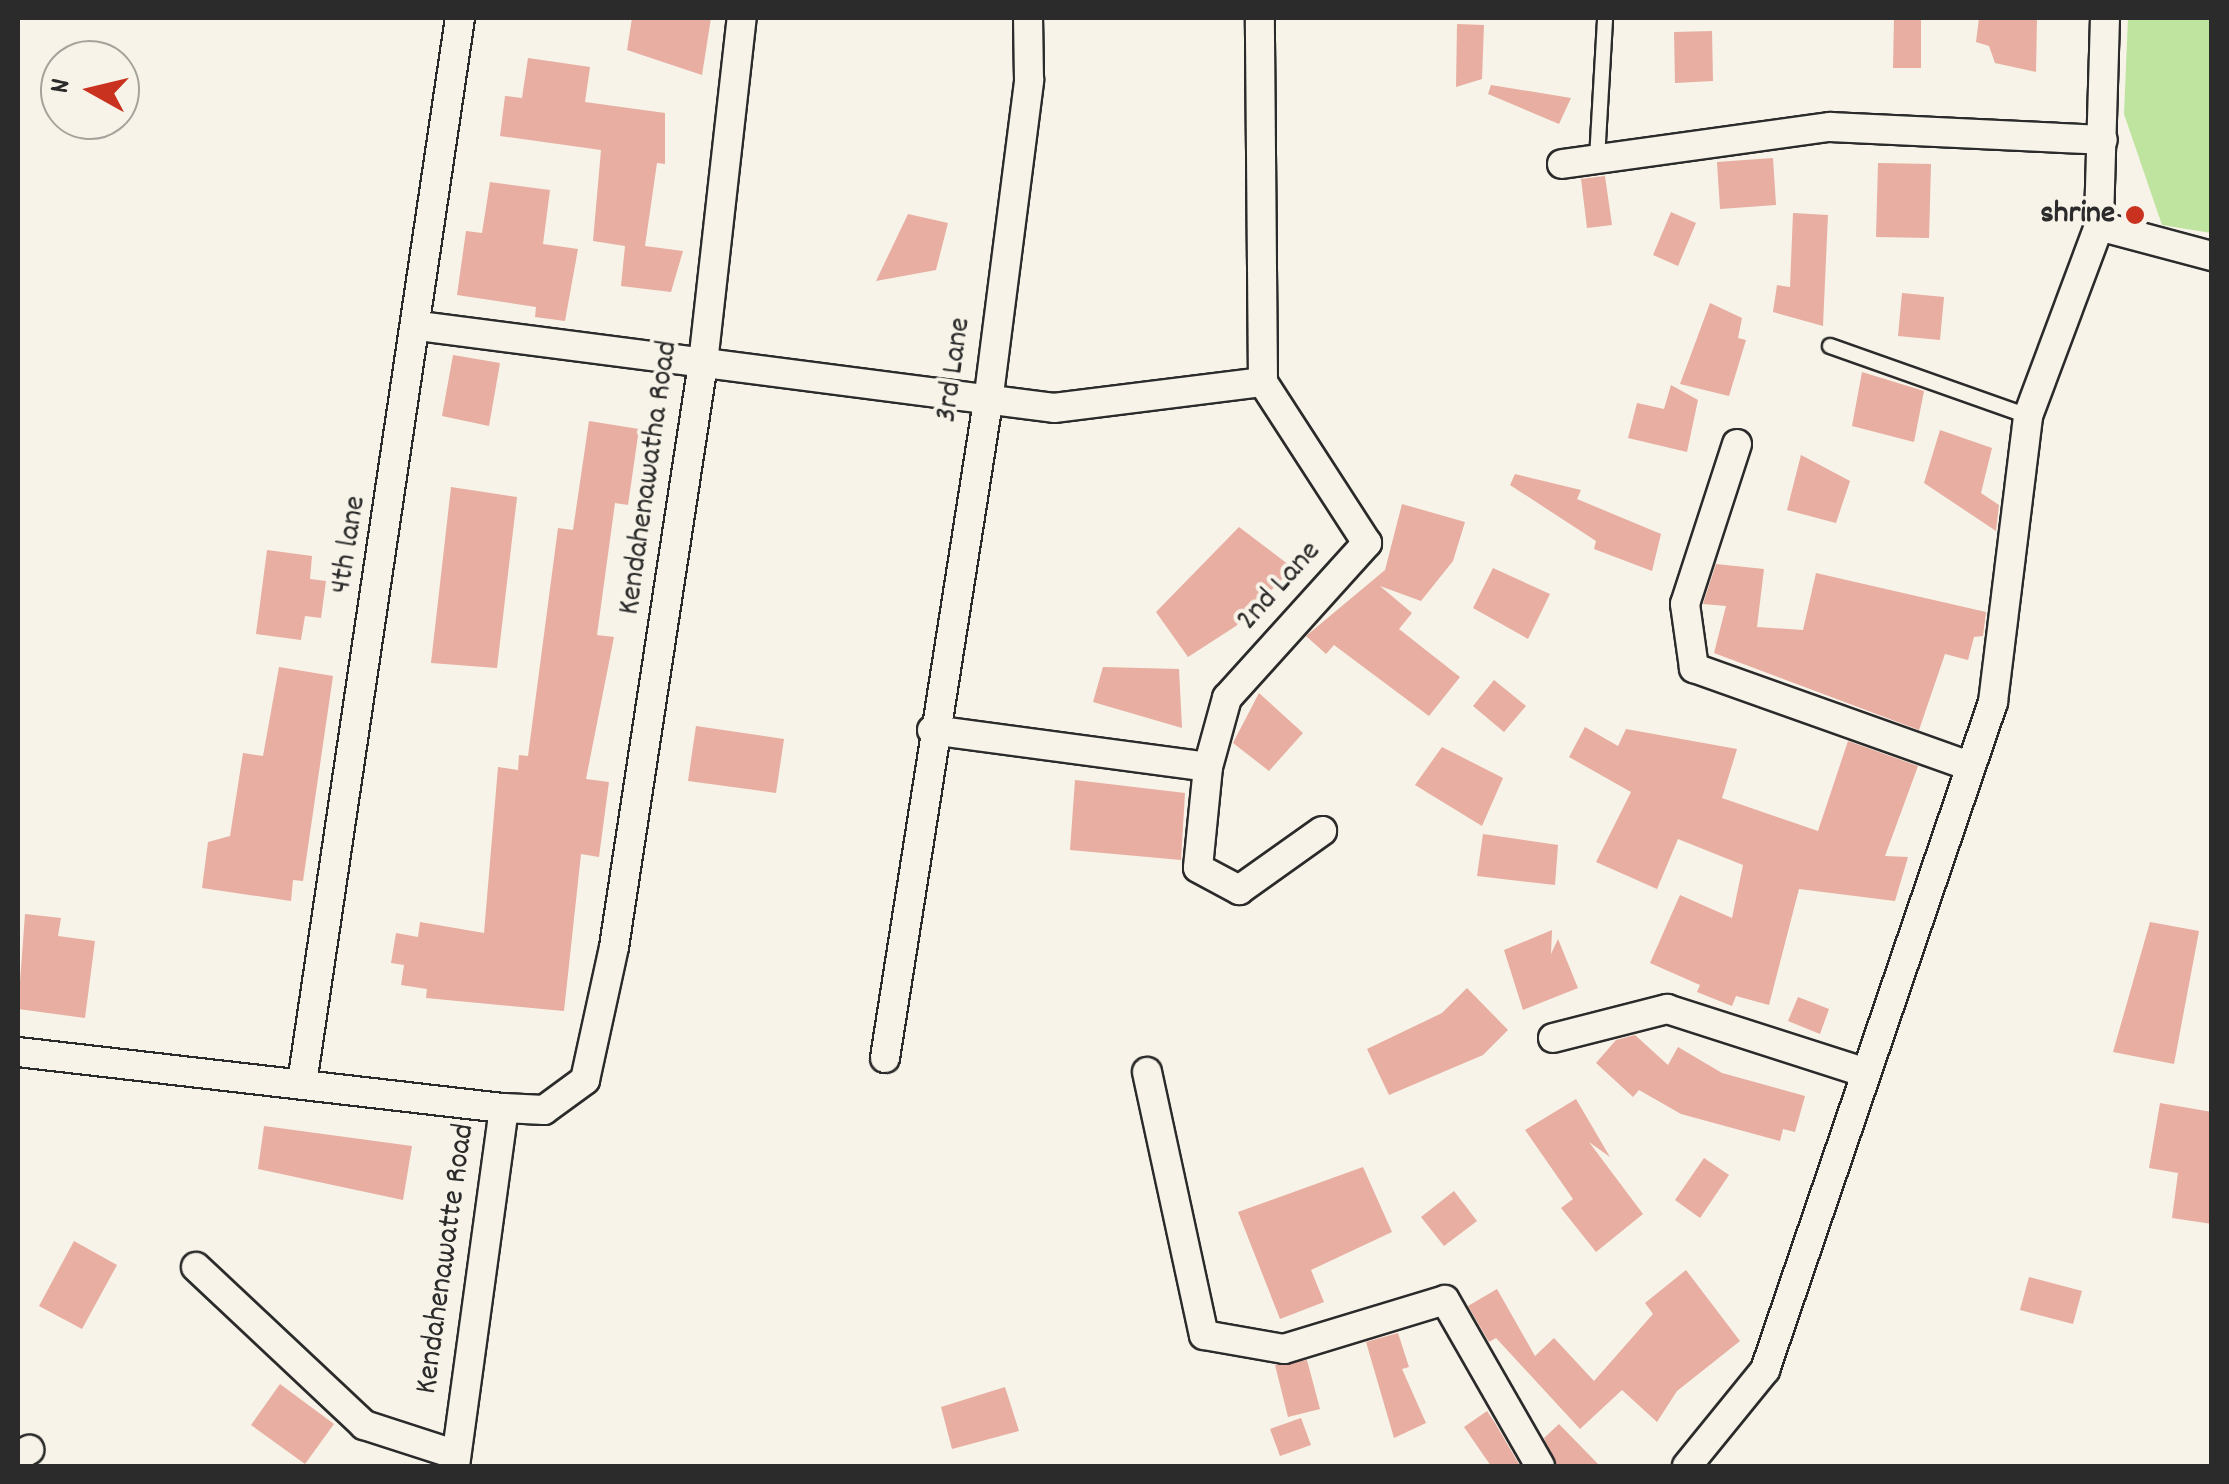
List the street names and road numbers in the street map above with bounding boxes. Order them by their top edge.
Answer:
street label: 3rd Lane [929,315,981,425]
street label: Kendahenawatha Road [612,338,688,618]
street label: 4th lane [323,493,377,597]
street label: 2nd Lane [1230,534,1330,640]
street label: Kendahenawatte Road [409,1121,485,1397]

